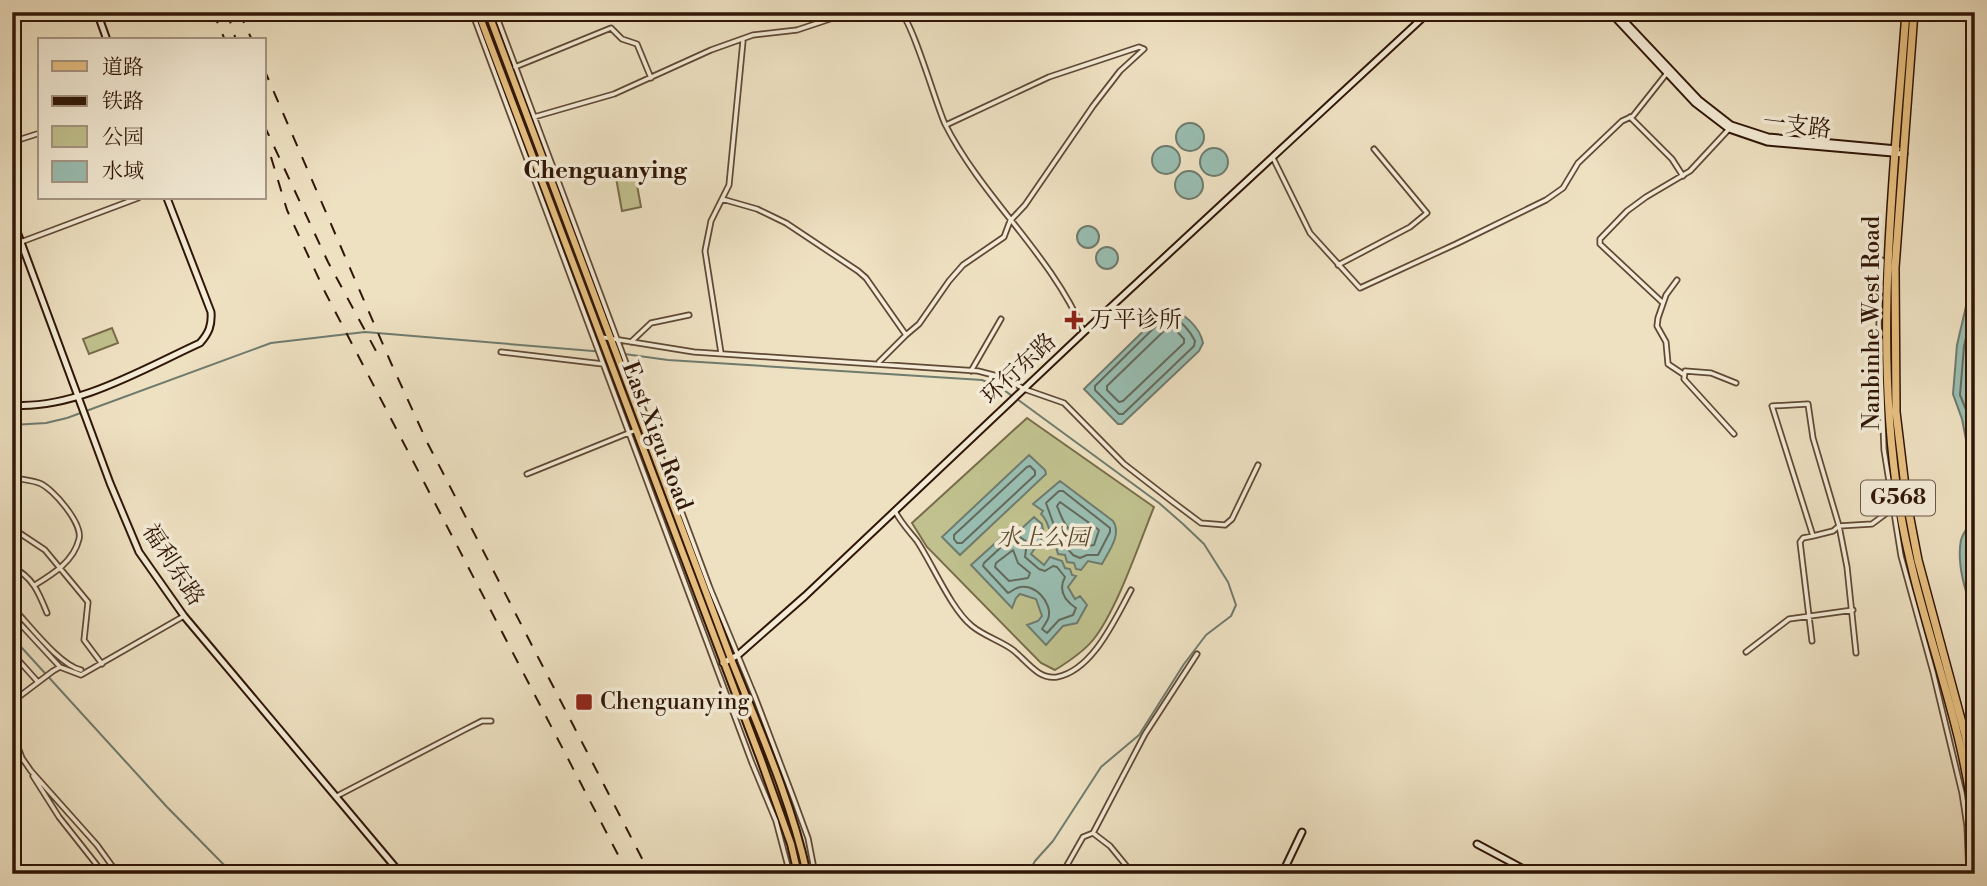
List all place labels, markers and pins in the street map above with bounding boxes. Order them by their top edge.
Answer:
place label: 万平诊所 [1090,306,1182,334]
marker: 万平诊所 [1064,310,1084,330]
place label: Chenguanying [600,688,749,716]
marker: Chenguanying [574,692,594,712]

